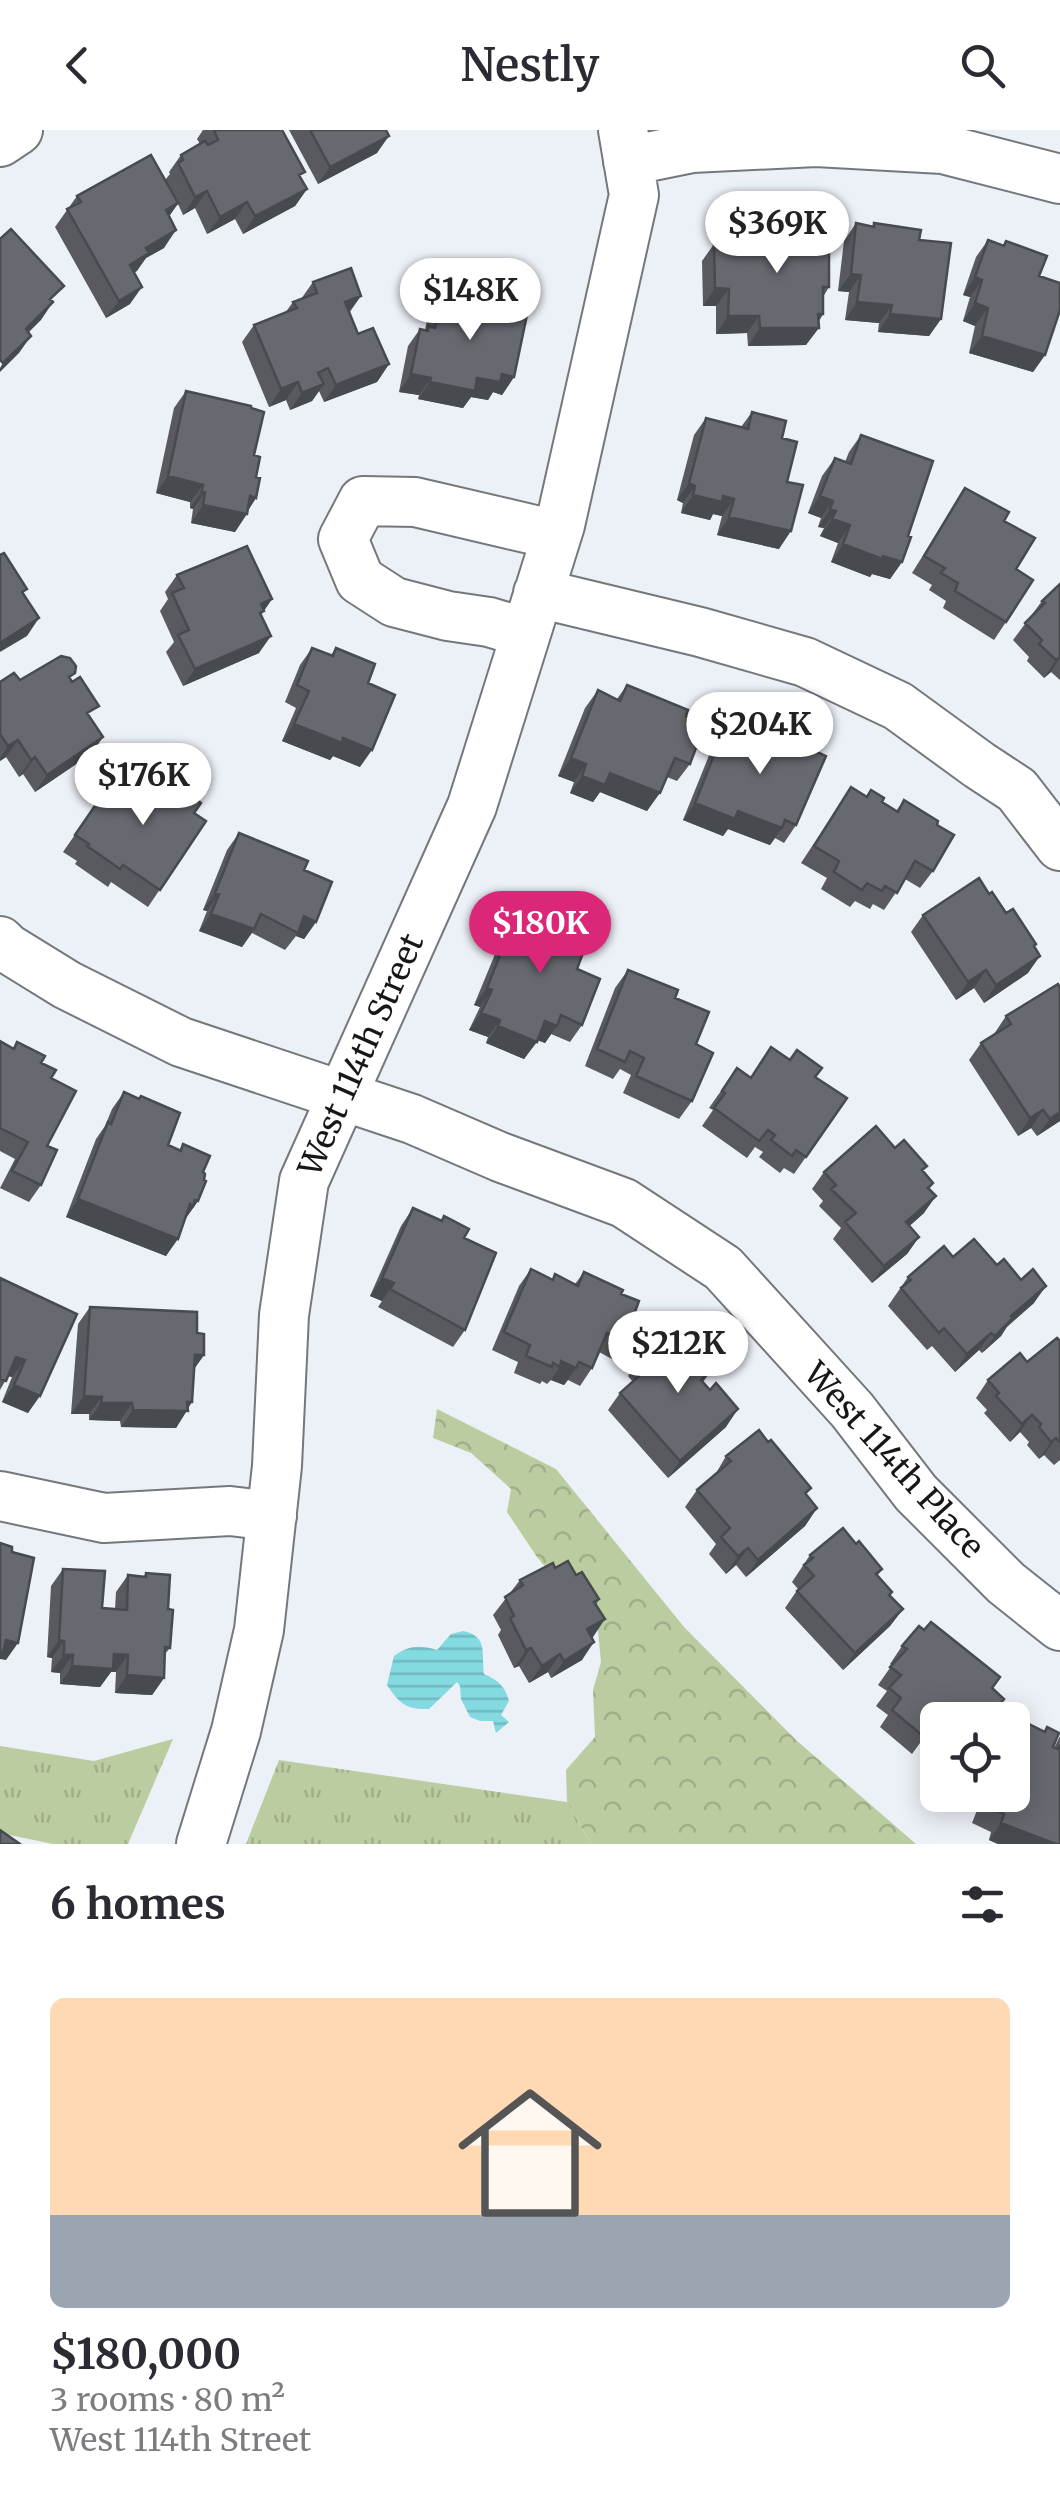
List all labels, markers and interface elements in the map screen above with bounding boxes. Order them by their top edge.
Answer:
text: Nestly [461,37,599,93]
icon: back [50,38,105,93]
icon: search [955,38,1010,93]
pin: $369K [707,191,847,276]
text: $369K [727,203,827,243]
pin: $148K [400,258,540,343]
text: $148K [422,270,518,310]
pin: $204K [690,692,830,777]
text: $204K [708,704,812,744]
pin: $176K [73,743,213,828]
text: $176K [96,755,190,795]
pin: $180K [470,891,610,976]
text: $180K [491,903,589,943]
street label: West 114th Street [289,927,433,1183]
pin: $212K [608,1311,748,1396]
text: $212K [630,1323,726,1363]
street label: West 114th Place [795,1353,992,1566]
map controls [920,1702,1030,1812]
button: locate [920,1702,1030,1812]
icon: filters [955,1877,1010,1932]
text: 6 homes [50,1878,226,1930]
icon: home [440,2063,620,2243]
text: $180,000 [50,2328,241,2380]
text: 3 rooms · 80 m² [50,2380,285,2420]
text: West 114th Street [50,2420,311,2460]

